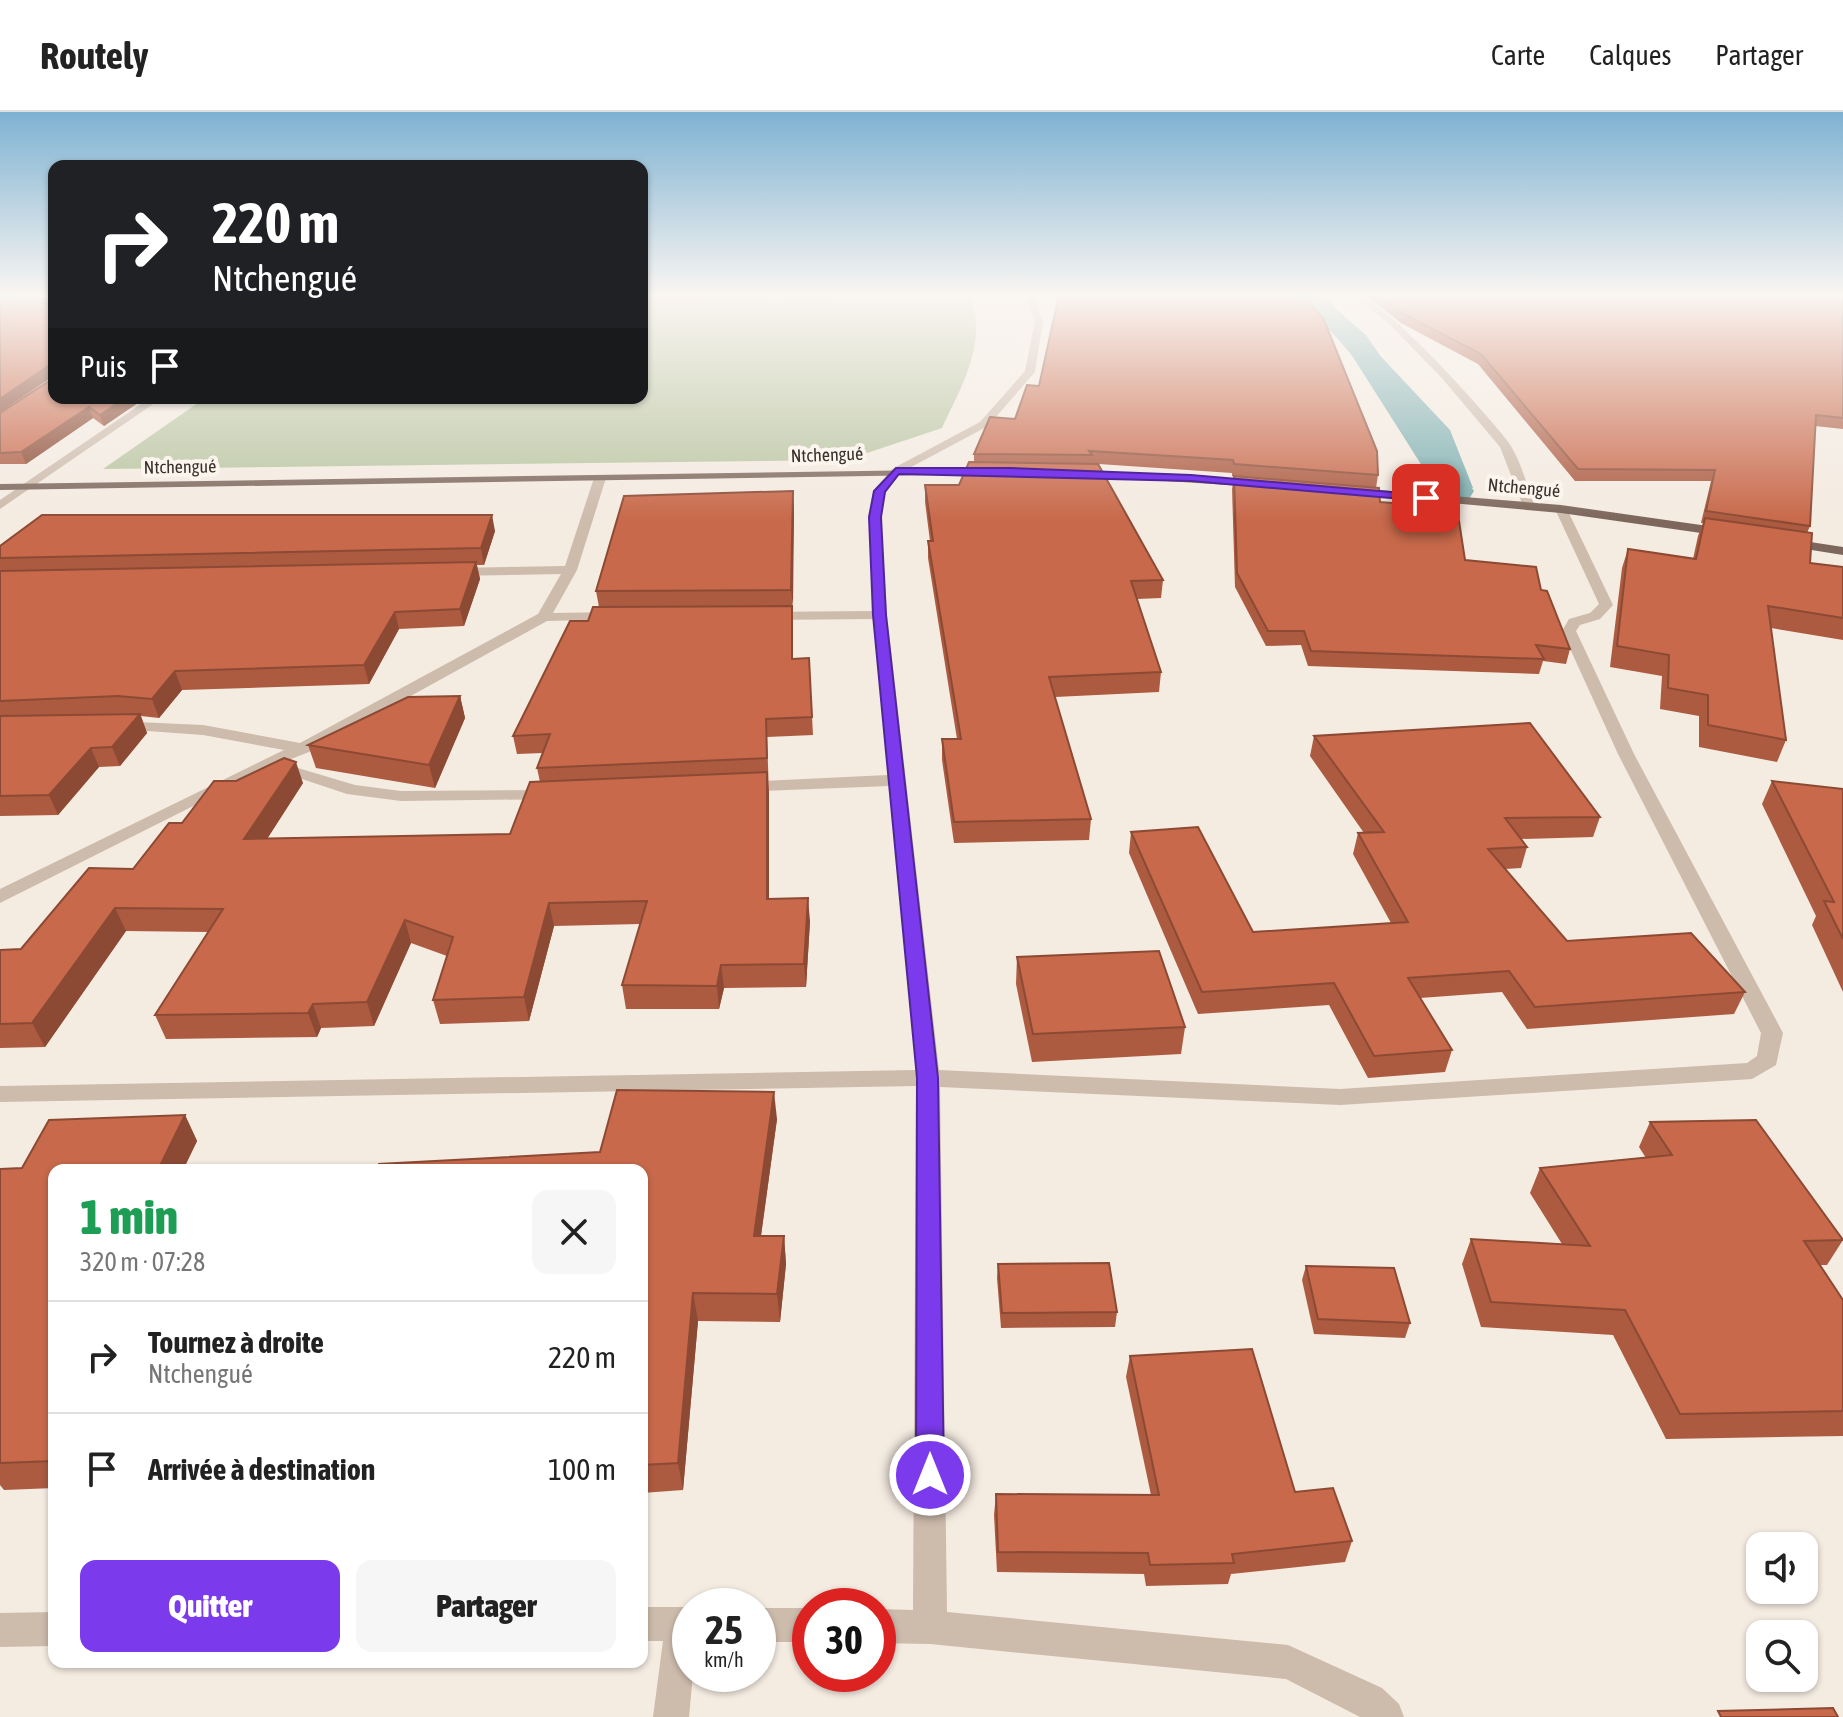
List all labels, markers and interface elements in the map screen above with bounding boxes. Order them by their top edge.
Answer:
text: Routely [40,34,148,77]
text: Carte [1491,39,1545,71]
text: Calques [1589,39,1671,71]
text: Partager [1715,39,1803,71]
text: 220 m [212,191,339,255]
icon: right [80,192,184,296]
text: Ntchengué [212,257,357,299]
icon: arrive [143,344,187,388]
text: Puis [80,349,127,383]
street label: Ntchengué [790,443,864,466]
street label: Ntchengué [144,455,216,478]
pin [1392,464,1460,532]
street label: Ntchengué [1487,474,1561,501]
icon: arrive [1404,476,1448,520]
text: 1 min [80,1189,178,1244]
button: close [532,1190,616,1274]
text: 320 m · 07:28 [80,1247,205,1277]
text: Tournez à droite [148,1325,324,1359]
icon: right [80,1335,124,1379]
text: 220 m [548,1340,616,1374]
text: Ntchengué [148,1359,253,1389]
position arrow [888,1433,972,1517]
icon: arrive [80,1447,124,1491]
text: Arrivée à destination [148,1452,375,1486]
text: 100 m [548,1452,616,1486]
map controls [1746,1532,1818,1692]
button: sound [1746,1532,1818,1604]
button: Quitter [80,1560,340,1652]
button: Partager [356,1560,616,1652]
speed limit sign: 30 [792,1588,896,1692]
text: 25 [705,1607,743,1652]
button: search [1746,1620,1818,1692]
text: km/h [704,1648,744,1671]

